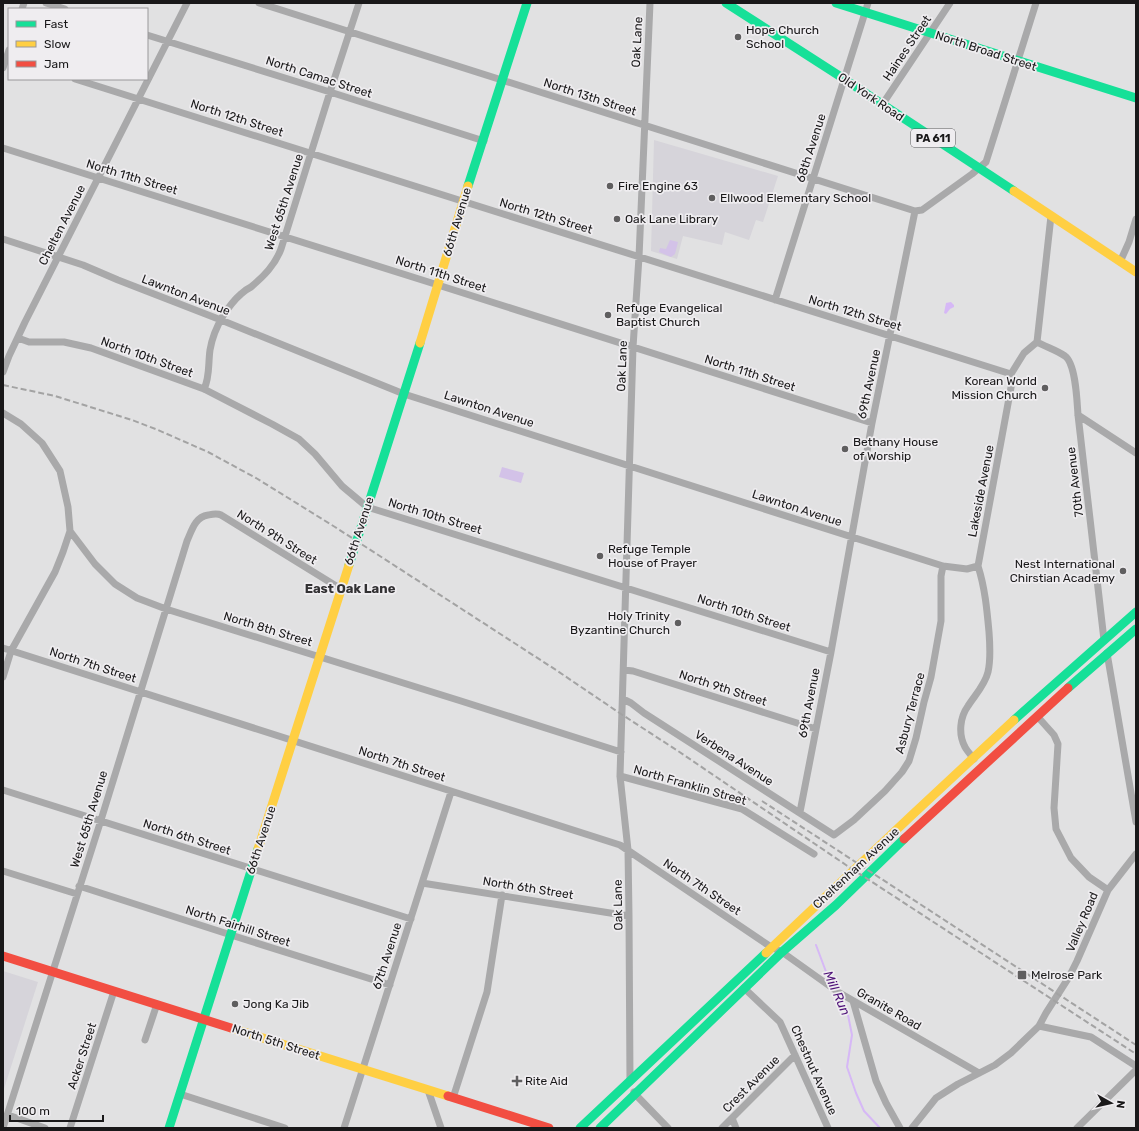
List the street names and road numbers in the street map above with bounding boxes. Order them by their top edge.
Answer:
street label: Haines Street [880,12,934,83]
street label: Oak Lane [629,16,645,68]
street label: North Broad Street [934,28,1039,74]
street label: North Camac Street [264,53,374,101]
street label: Old York Road [835,70,907,124]
street label: North 13th Street [542,75,638,119]
street label: North 12th Street [189,96,285,140]
street label: 68th Avenue [793,112,829,184]
road number: PA 611 [911,129,955,147]
street label: West 65th Avenue [262,152,306,252]
street label: North 11th Street [85,156,180,198]
street label: Chelten Avenue [36,182,88,268]
street label: 66th Avenue [440,186,474,258]
street label: North 12th Street [498,195,594,237]
street label: North 11th Street [394,253,488,295]
street label: Lawnton Avenue [140,272,232,318]
street label: North 12th Street [807,292,903,334]
street label: North 10th Street [99,334,195,380]
street label: Oak Lane [614,340,630,392]
street label: 69th Avenue [855,348,883,420]
street label: North 11th Street [703,352,797,394]
street label: Lawnton Avenue [442,388,536,430]
street label: Lakeside Avenue [965,443,997,538]
street label: 70th Avenue [1064,446,1086,518]
street label: Lawnton Avenue [750,487,844,529]
street label: 66th Avenue [341,495,377,567]
street label: North 10th Street [387,495,484,537]
street label: North 9th Street [234,507,320,567]
street label: North 10th Street [696,591,793,635]
street label: North 8th Street [222,609,314,649]
street label: North 7th Street [48,644,138,686]
street label: North 9th Street [677,667,769,709]
street label: 69th Avenue [795,667,823,739]
street label: Asbury Terrace [892,671,928,755]
street label: Verbena Avenue [692,727,776,789]
street label: North 7th Street [357,743,447,785]
street label: North Franklin Street [632,762,748,808]
street label: West 65th Avenue [68,768,111,869]
street label: 66th Avenue [243,804,279,876]
street label: North 6th Street [141,816,233,858]
street label: Cheltenham Avenue [810,824,902,912]
street label: North 7th Street [661,856,744,918]
street label: North 6th Street [482,874,575,902]
street label: Oak Lane [611,879,625,931]
street label: Valley Road [1063,890,1101,954]
street label: North Fairhill Street [184,902,292,950]
street label: 67th Avenue [370,920,405,991]
street label: Granite Road [854,985,924,1033]
street label: Acker Street [65,1021,99,1091]
street label: North 5th Street [230,1021,322,1063]
street label: Chestnut Avenue [788,1023,840,1117]
street label: Crest Avenue [720,1052,783,1115]

